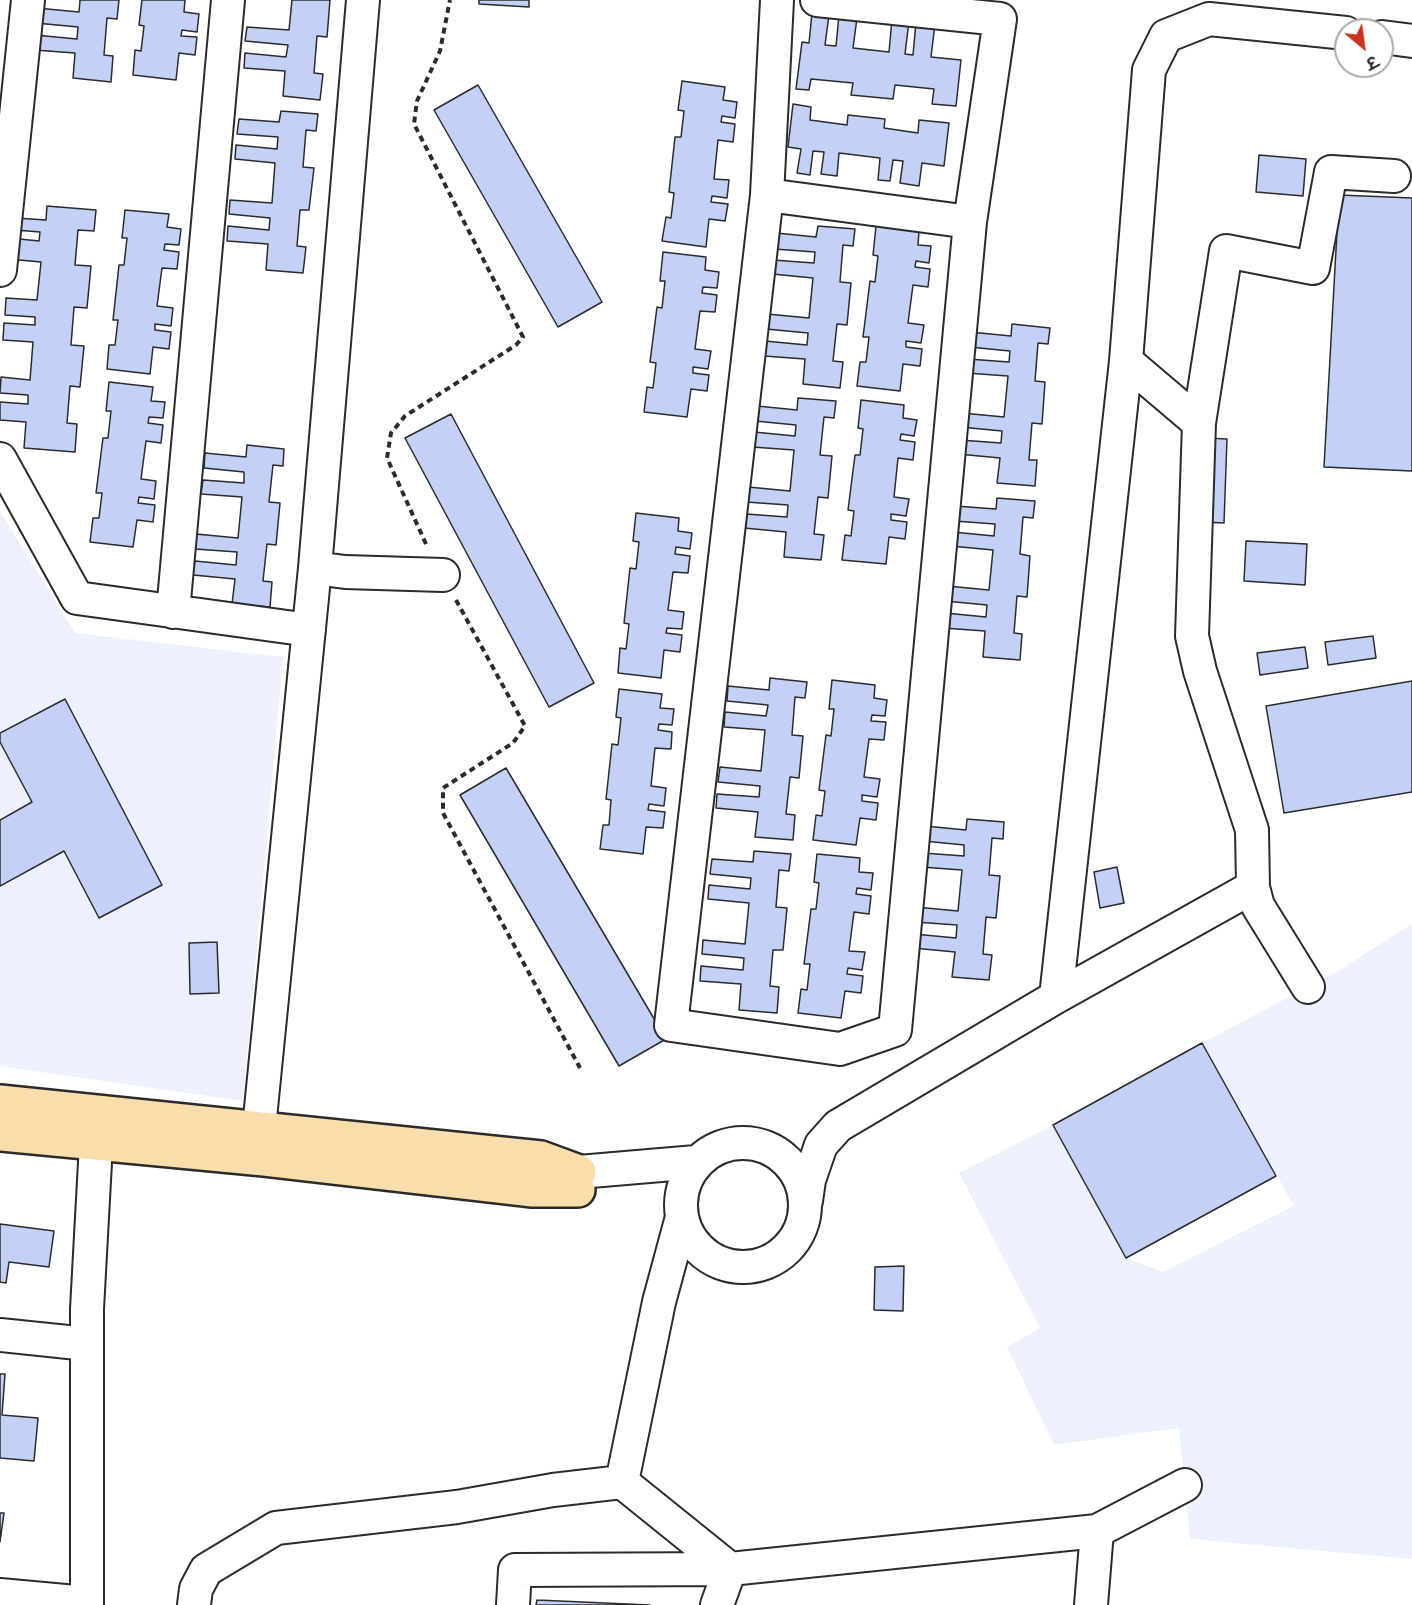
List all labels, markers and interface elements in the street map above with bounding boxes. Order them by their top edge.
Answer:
north arrow [1334,18,1394,78]
text: उ [1362,50,1382,74]

